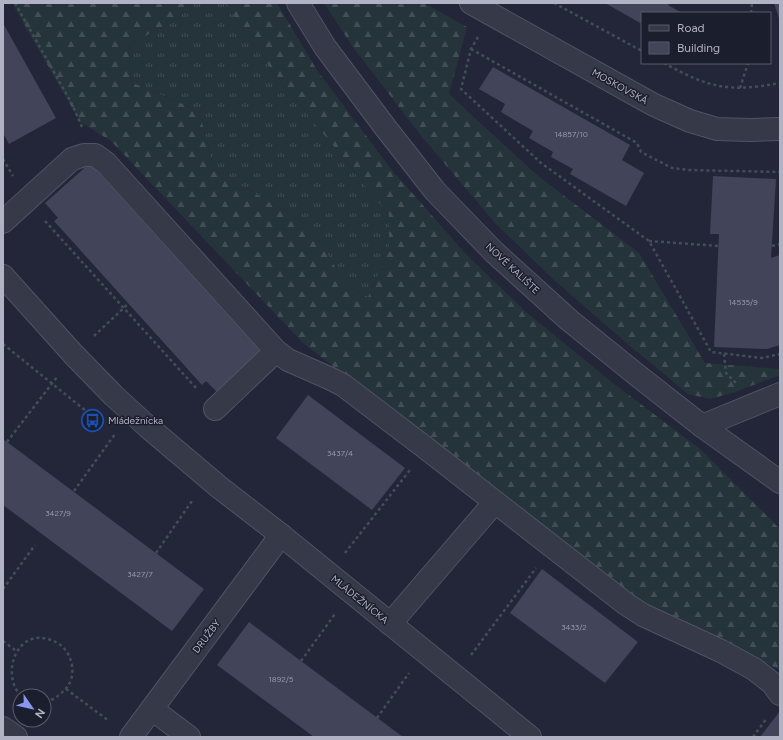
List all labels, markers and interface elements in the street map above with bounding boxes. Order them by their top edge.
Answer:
legend [641,12,771,64]
text: Road [677,21,705,35]
text: Building [677,41,720,55]
street label: MOSKOVSKÁ [589,66,650,107]
house number: 14857/10 [554,129,588,139]
street label: NOVÉ KALIŠTE [483,240,542,297]
house number: 14535/9 [728,297,758,307]
bus stop icon: Mládežnícka [80,407,106,433]
place label: Mládežnícka [108,414,163,427]
house number: 3437/4 [327,448,353,458]
house number: 3427/9 [45,508,71,518]
house number: 3427/7 [127,569,153,579]
street label: MLÁDEŽNÍCKA [328,572,391,627]
street label: DRUŽBY [190,617,223,656]
house number: 3433/2 [561,622,587,632]
house number: 1892/5 [269,674,294,684]
north arrow [12,688,52,728]
text: N [32,706,48,720]

